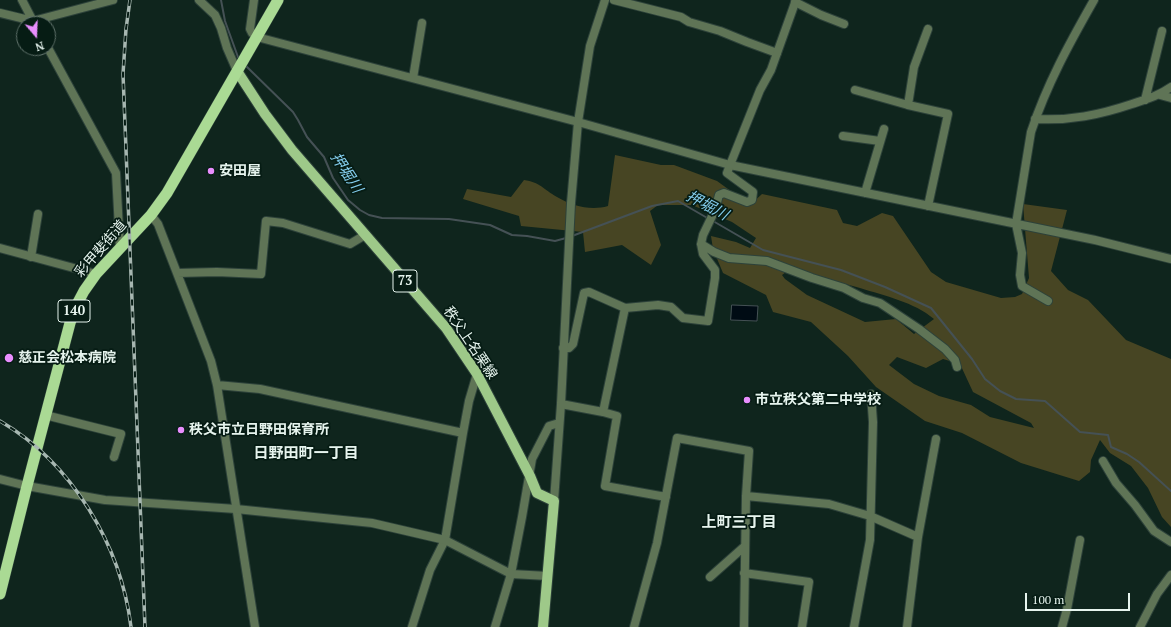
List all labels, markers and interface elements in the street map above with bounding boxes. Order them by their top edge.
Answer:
north arrow [16,16,56,56]
text: N [33,38,46,54]
water label: 押堀川 [326,149,366,197]
place label: 安田屋 [219,163,261,179]
marker: 安田屋 [206,166,216,176]
water label: 押堀川 [683,187,731,225]
street label: 彩甲斐街道 [72,217,130,281]
road number: 73 [393,270,417,292]
road number: 140 [58,300,90,322]
street label: 秩父上名栗線 [440,303,500,383]
place label: 慈正会松本病院 [18,350,116,366]
marker: 慈正会松本病院 [3,352,15,364]
place label: 市立秩父第二中学校 [755,392,881,408]
marker: 市立秩父第二中学校 [742,395,752,405]
place label: 秩父市立日野田保育所 [189,422,329,438]
marker: 秩父市立日野田保育所 [176,425,186,435]
district label: 日野田町一丁目 [254,445,358,463]
district label: 上町三丁目 [702,514,776,532]
scale bar [1027,585,1132,611]
text: 100 m [1032,592,1064,607]

